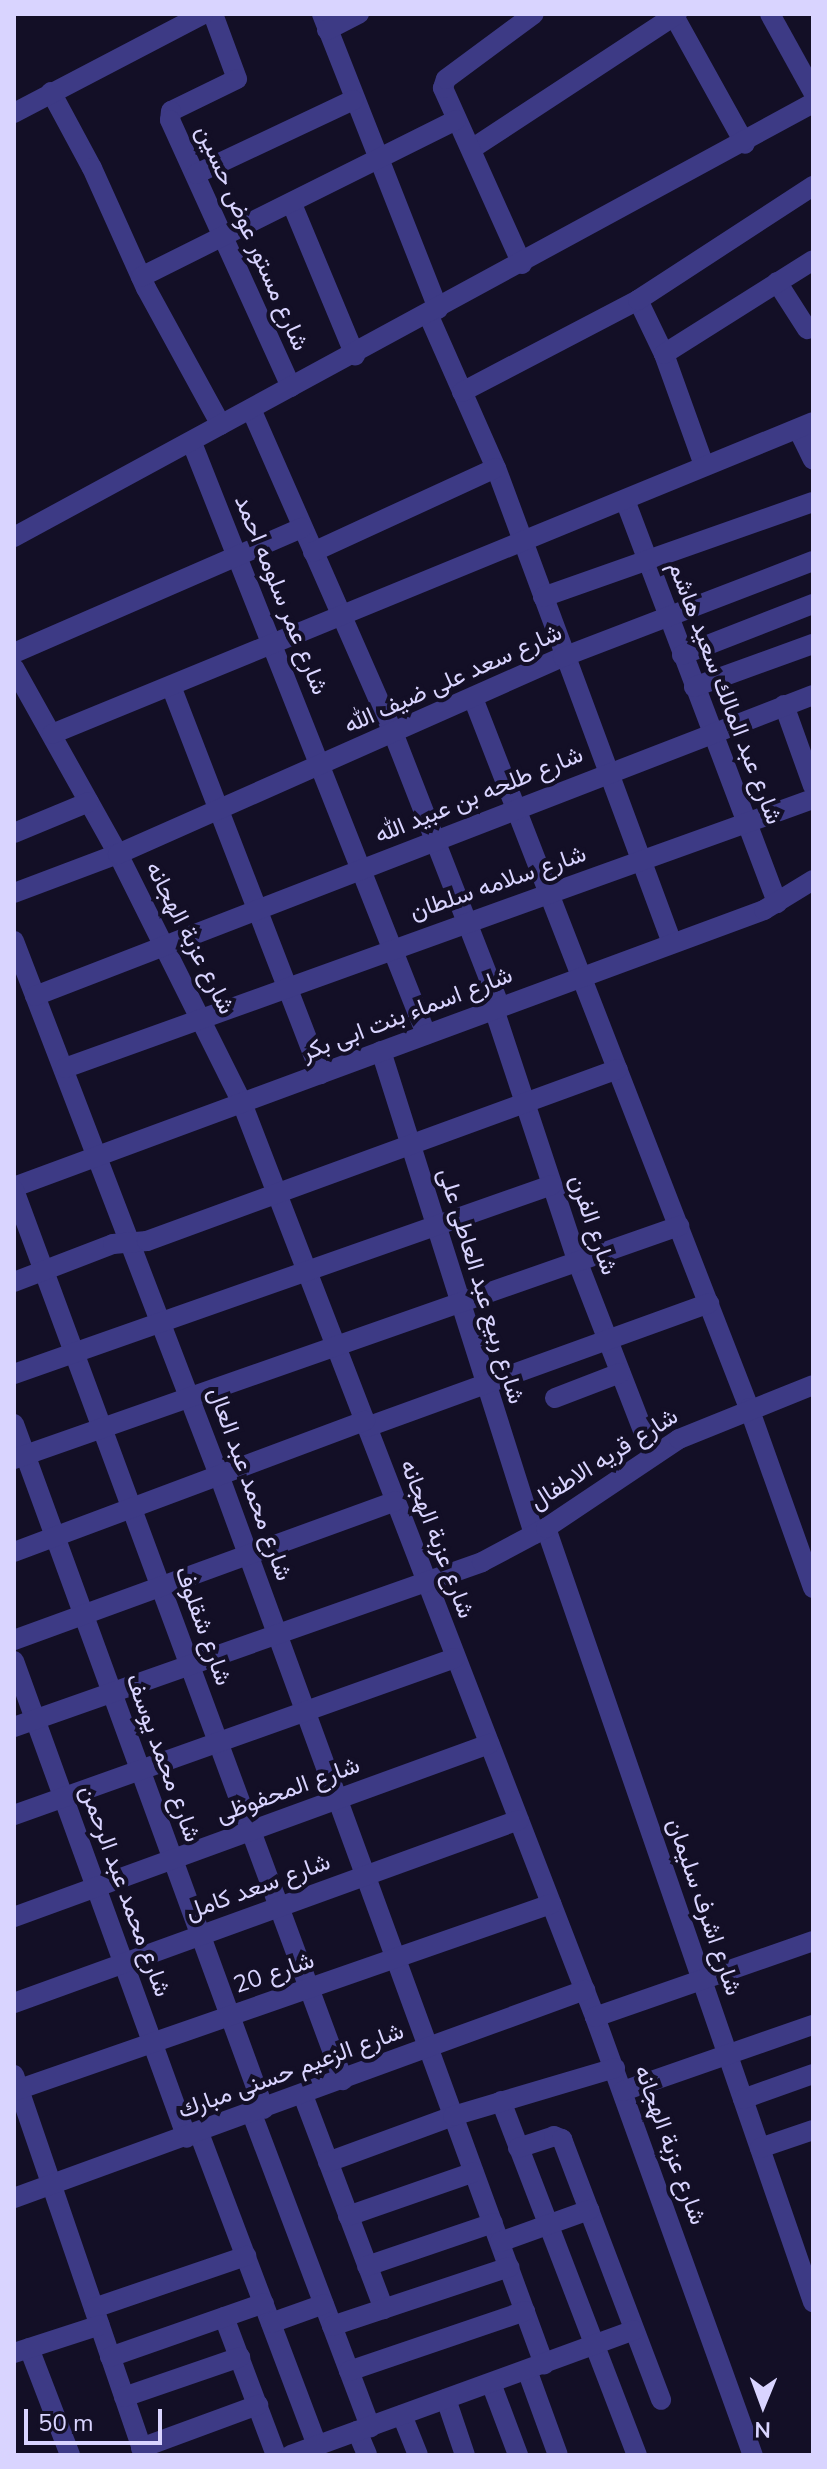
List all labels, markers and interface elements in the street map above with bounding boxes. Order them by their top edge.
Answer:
street label: شارع مستور عوض حسين [189,121,315,355]
street label: شارع عمر سلومه احمد [228,491,334,699]
street label: شارع عبد المالك سعيد هاشم [662,558,788,828]
street label: شارع سعد على ضيف الله [340,618,566,740]
street label: شارع طلحه بن عبيد الله [371,740,587,850]
street label: شارع سلامه سلطان [406,839,590,927]
street label: شارع عزبة الهجانه [139,857,241,1019]
street label: شارع اسماء بنت ابى بكر [297,960,517,1068]
street label: شارع ربيع عبد العاطى على [431,1165,531,1407]
street label: شارع الفرن [563,1171,623,1279]
street label: شارع محمد عبد العال [202,1383,298,1585]
street label: شارع قريه الاطفال [525,1402,683,1516]
street label: شارع عزبة الهجانه [394,1456,480,1622]
street label: شارع شقلوف [168,1563,238,1689]
street label: شارع محمد يوسف [119,1670,207,1846]
street label: شارع المحفوظى [212,1751,364,1829]
street label: شارع محمد عبد الرحمن [73,1781,177,2001]
street label: شارع اشرف سليمان [660,1815,748,1999]
street label: شارع سعد كامل [182,1848,334,1926]
street label: شارع 20 [230,1946,318,2000]
street label: شارع الزعيم حسنى مبارك [174,2017,408,2125]
street label: شارع عزبة الهجانه [628,2061,712,2229]
north arrow [723,2365,803,2445]
scale bar [28,2393,166,2443]
text: 50 m [38,2407,94,2439]
text: N [754,2414,771,2444]

